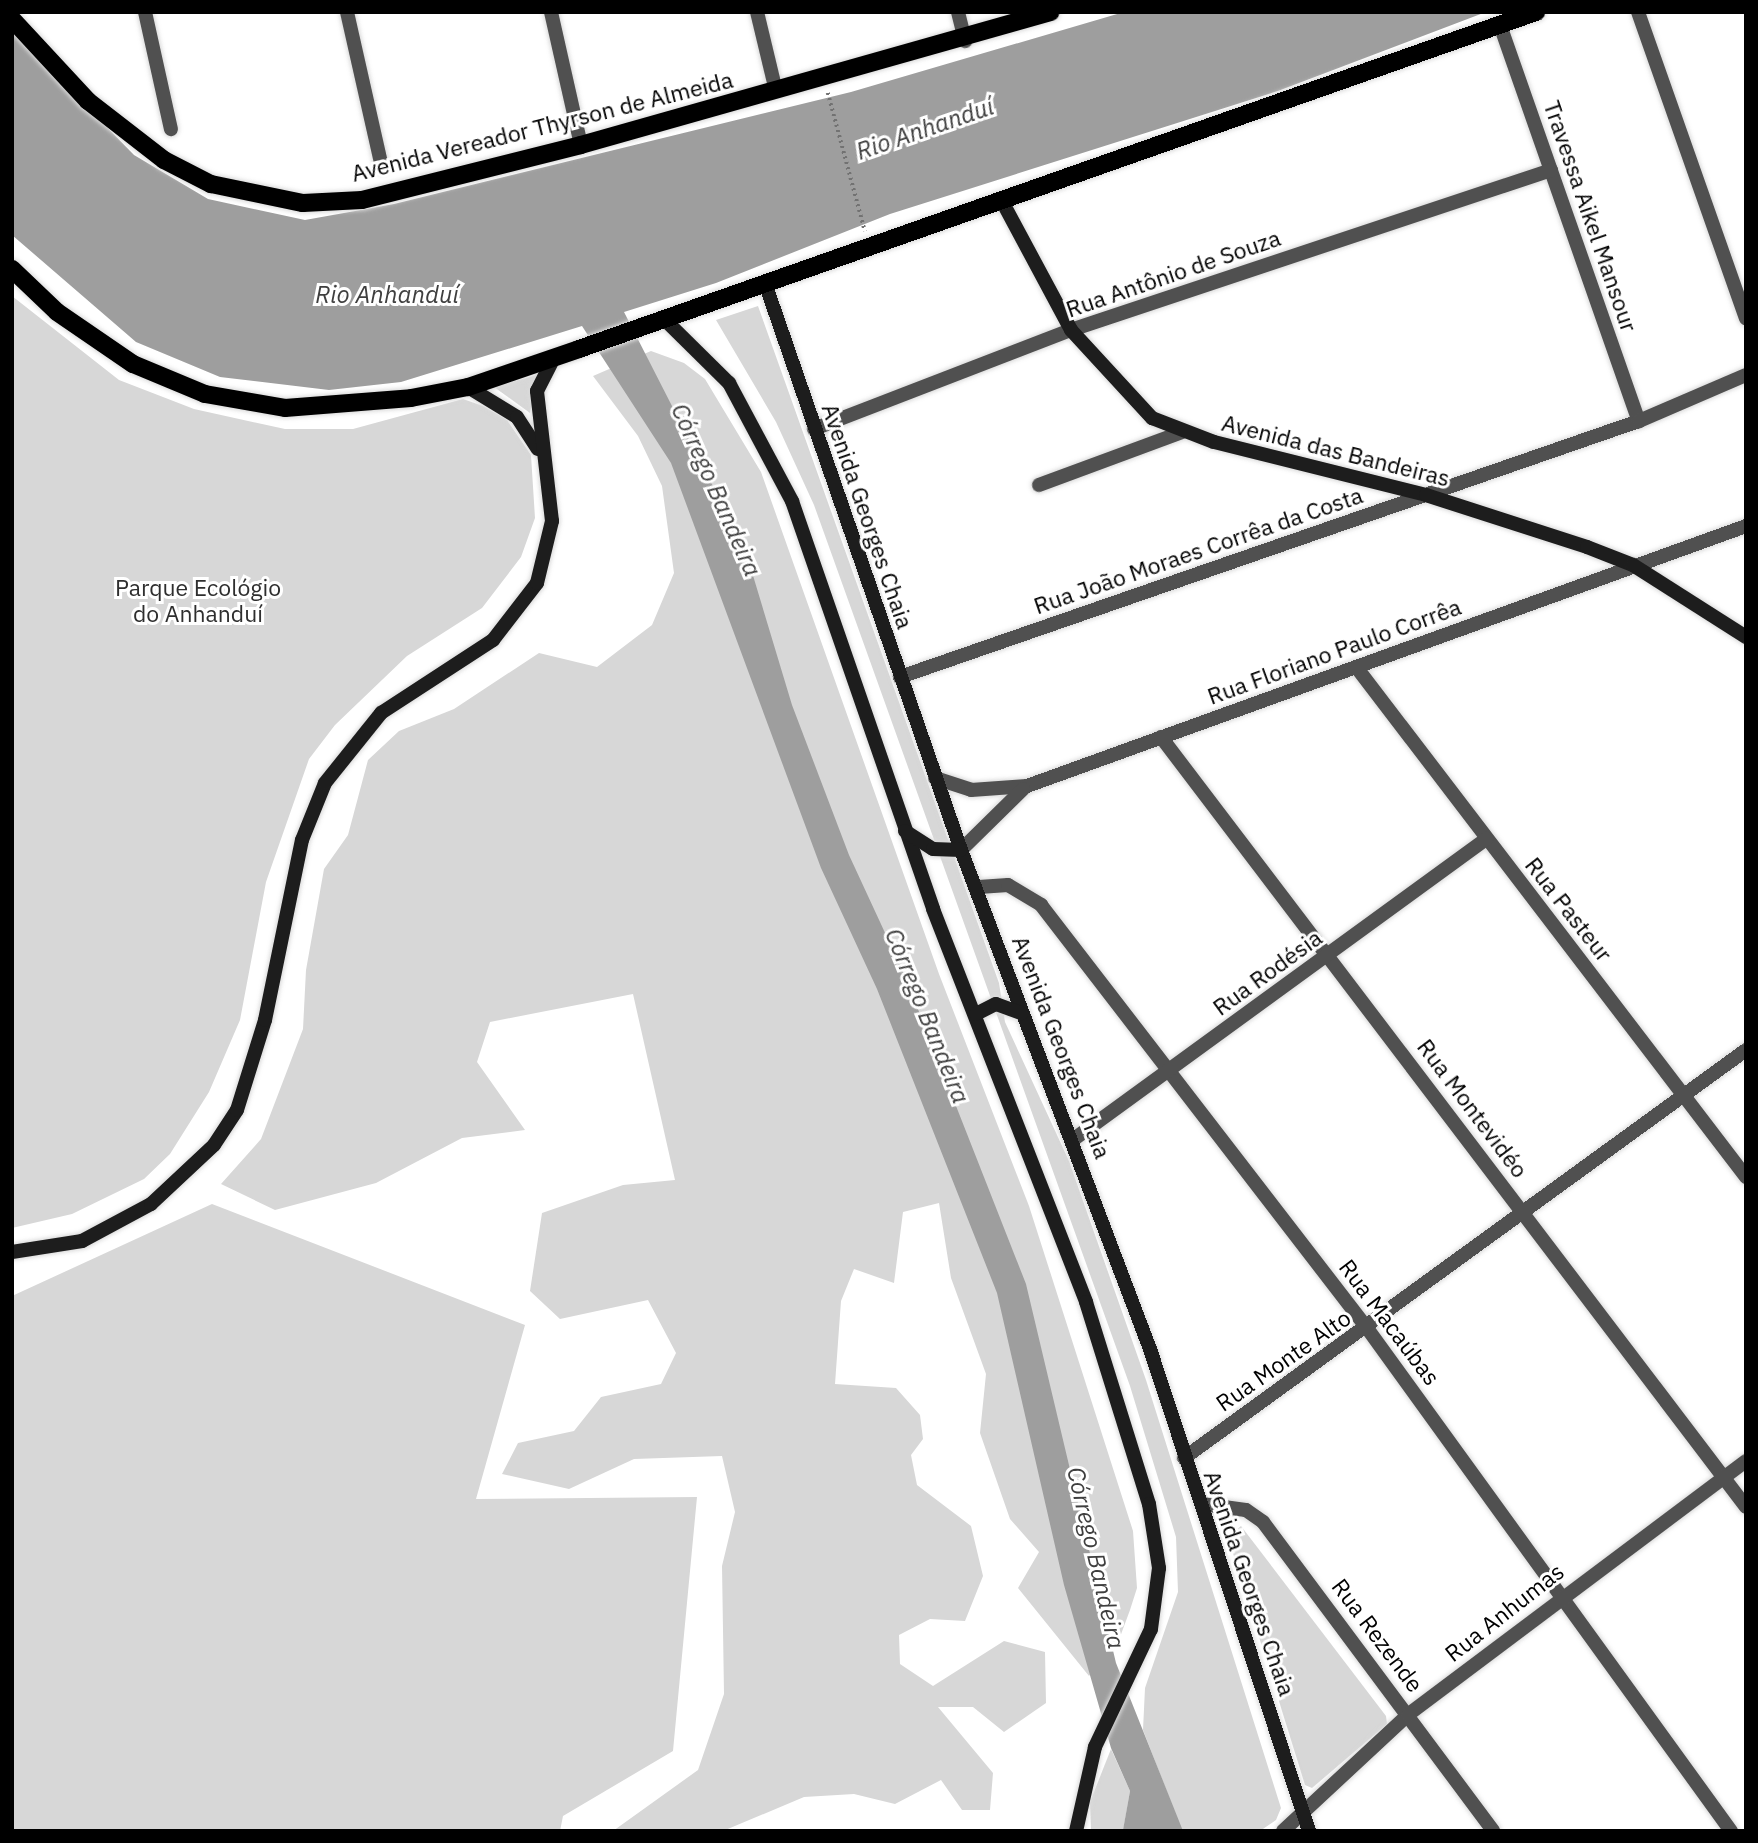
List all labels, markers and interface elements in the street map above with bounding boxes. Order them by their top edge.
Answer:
street label: Avenida Vereador Thyrson de Almeida [348,65,736,187]
water label: Rio Anhanduí [852,92,998,166]
street label: Travessa Aikel Mansour [1538,97,1644,335]
street label: Rua Antônio de Souza [1062,223,1284,323]
water label: Rio Anhanduí [315,281,459,309]
water label: Córrego Bandeira [665,399,767,581]
street label: Avenida Georges Chaia [816,400,920,632]
street label: Avenida das Bandeiras [1219,408,1453,492]
street label: Rua João Moraes Corrêa da Costa [1030,481,1366,619]
park label: Parque Ecológio do Anhanduí [115,573,281,627]
street label: Rua Floriano Paulo Corrêa [1203,592,1465,710]
street label: Rua Pasteur [1520,851,1618,967]
street label: Rua Rodésia [1207,923,1327,1021]
water label: Córrego Bandeira [879,924,975,1108]
street label: Avenida Georges Chaia [1007,932,1117,1162]
street label: Rua Montevidéo [1412,1033,1534,1183]
street label: Rua Macaúbas [1334,1254,1446,1390]
street label: Rua Monte Alto [1210,1303,1356,1417]
water label: Córrego Bandeira [1061,1464,1131,1652]
street label: Avenida Georges Chaia [1198,1467,1302,1699]
street label: Rua Anhumas [1439,1557,1569,1667]
street label: Rua Rezende [1327,1573,1429,1697]

